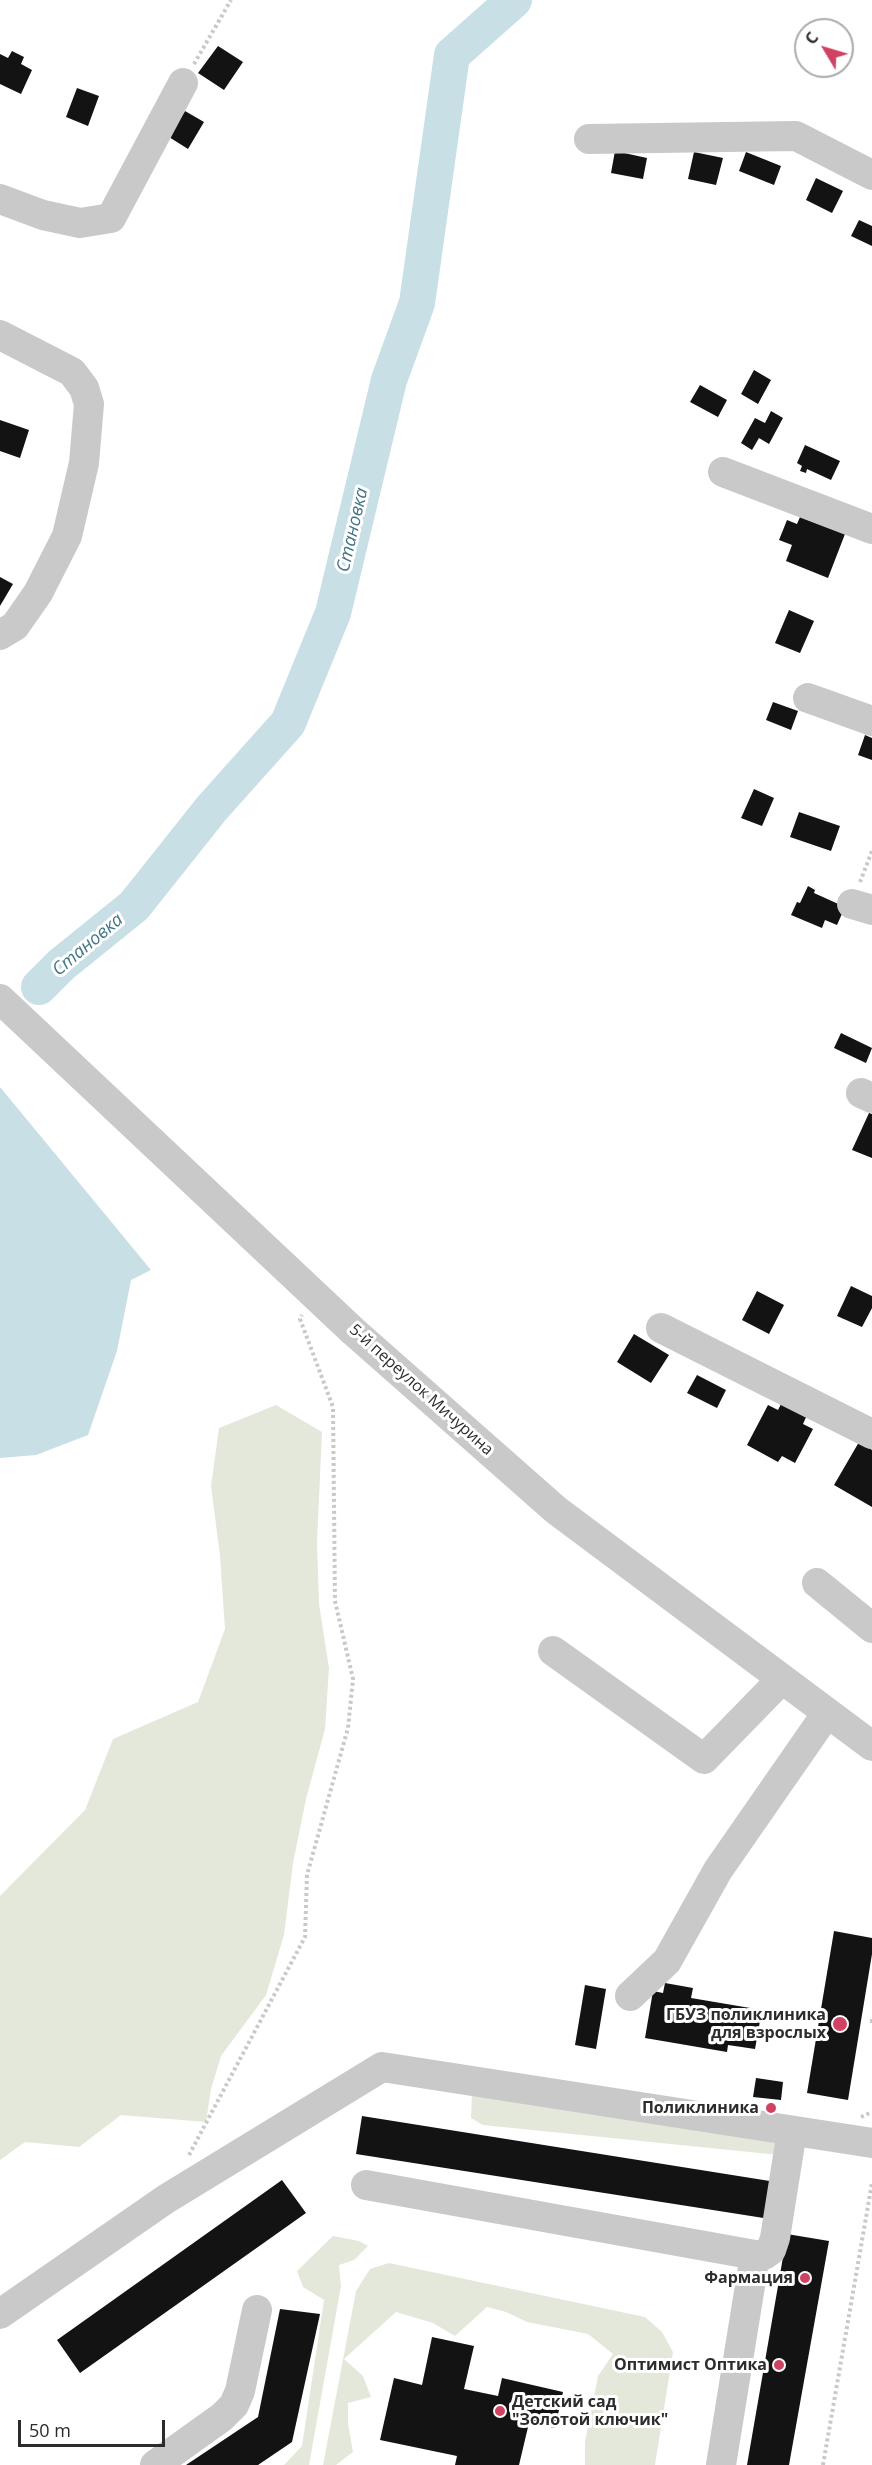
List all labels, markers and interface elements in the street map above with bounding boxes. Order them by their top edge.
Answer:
north arrow [794,18,854,78]
text: С [800,27,823,49]
water label: Становка [333,486,373,574]
water label: Становка [48,909,128,981]
street label: 5-й переулок Мичурина [345,1320,497,1460]
place label: ГБУЗ поликлиника для взрослых [666,2005,826,2043]
marker: ГБУЗ поликлиника для взрослых [831,2015,849,2033]
place label: Поликлиника [642,2098,759,2118]
marker: Поликлиника [764,2101,778,2115]
place label: Фармация [704,2268,793,2288]
marker: Фармация [798,2271,812,2285]
place label: Оптимист Оптика [614,2355,767,2375]
marker: Оптимист Оптика [772,2358,786,2372]
place label: Детский сад "Золотой ключик" [512,2392,668,2430]
marker: Детский сад "Золотой ключик" [493,2404,507,2418]
scale bar [21,2408,168,2446]
text: 50 m [29,2418,71,2442]

